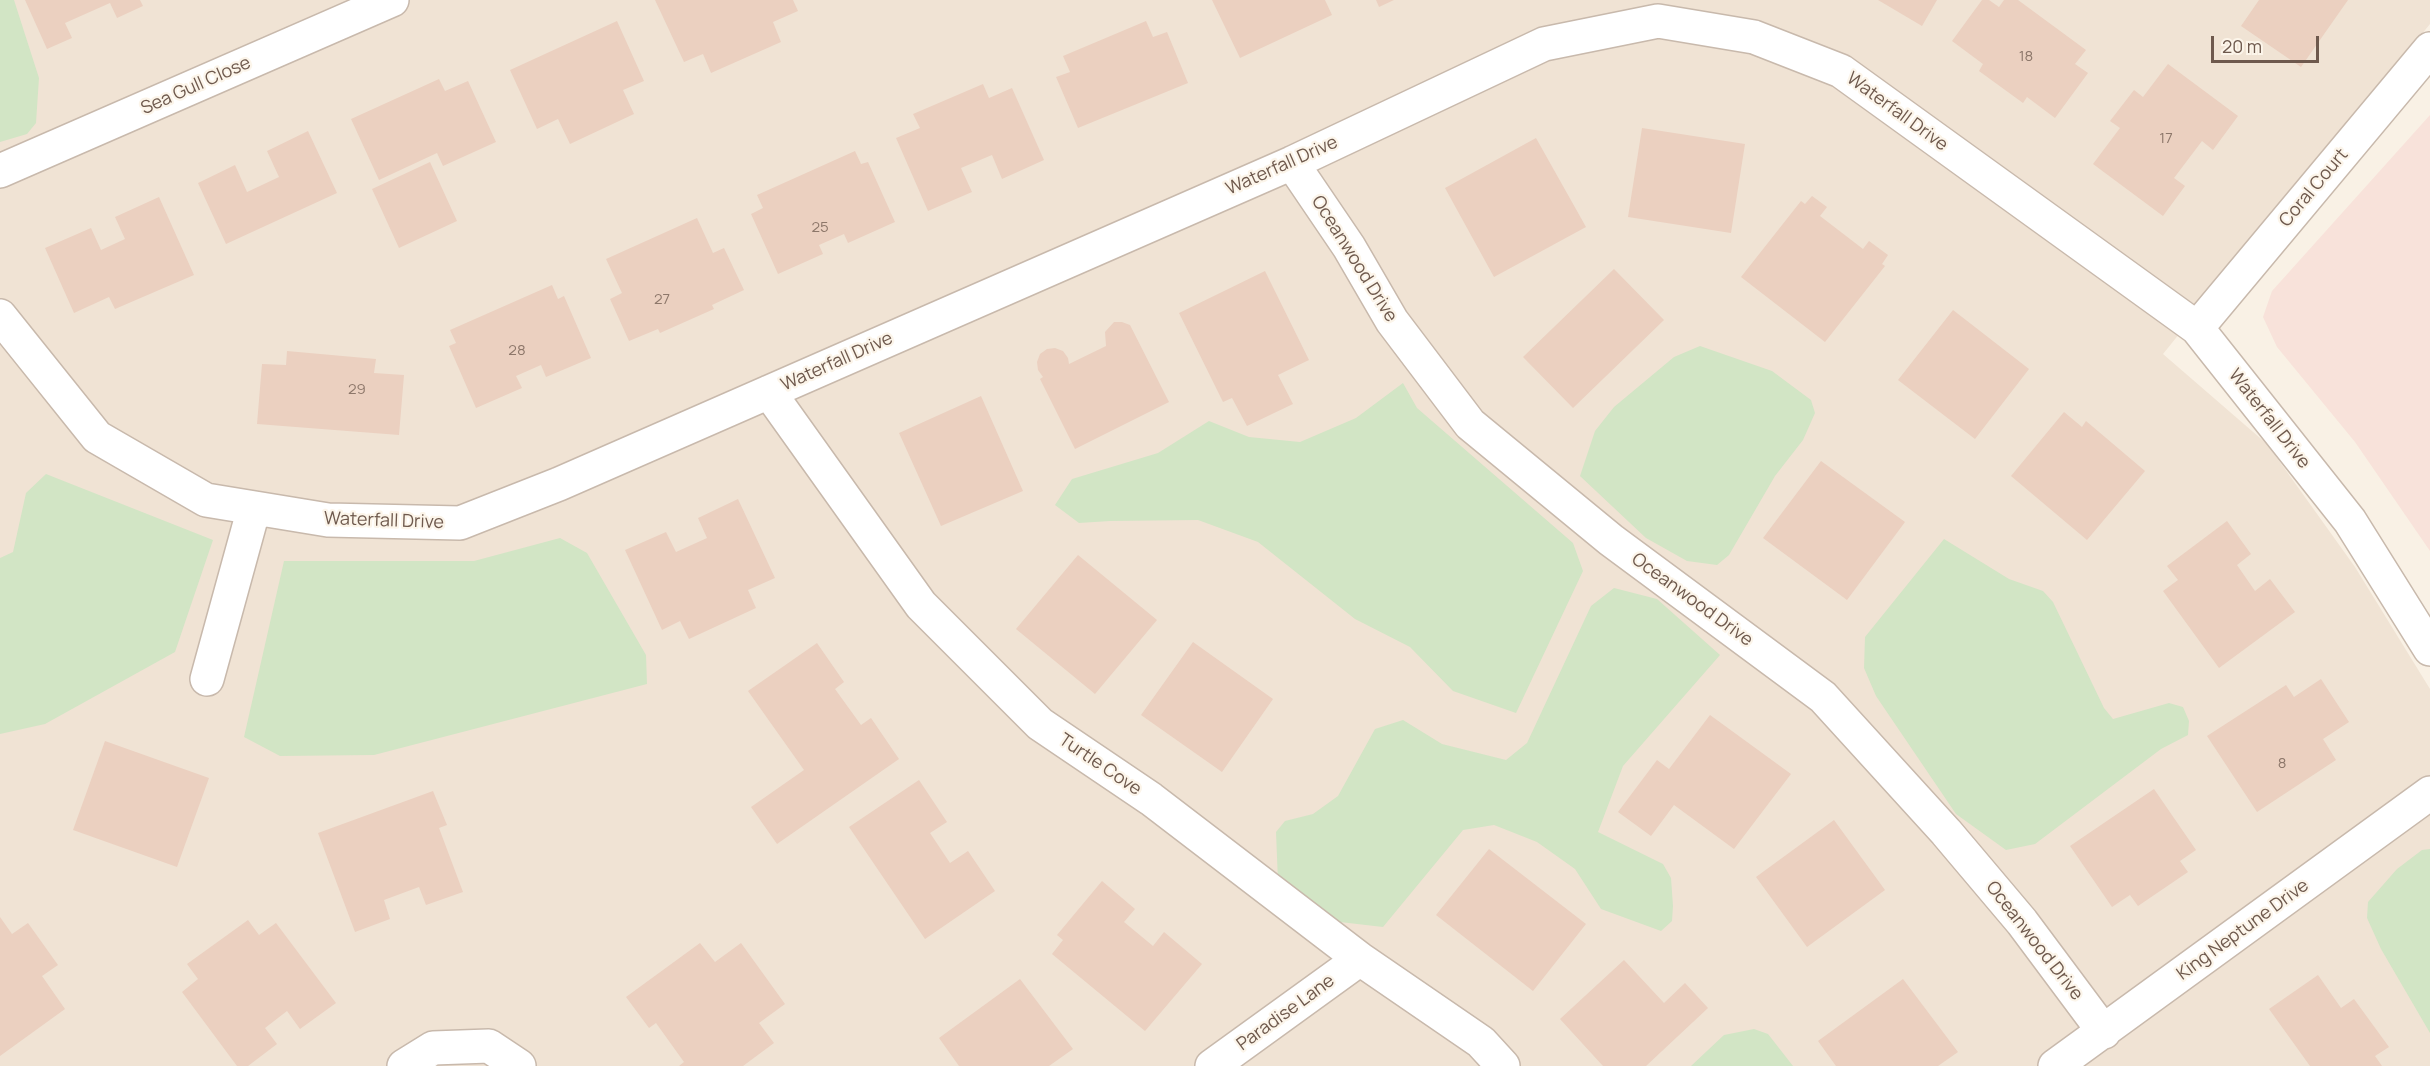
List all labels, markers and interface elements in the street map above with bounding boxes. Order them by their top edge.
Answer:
scale bar [2214,24,2322,62]
text: 20 m [2222,34,2262,58]
house number: 18 [2019,48,2033,66]
street label: Sea Gull Close [138,52,254,120]
street label: Waterfall Drive [1842,68,1952,156]
house number: 17 [2159,130,2173,148]
street label: Waterfall Drive [1223,132,1341,200]
street label: Coral Court [2275,145,2353,231]
street label: Oceanwood Drive [1306,192,1402,326]
house number: 25 [811,219,829,237]
house number: 27 [654,291,670,309]
street label: Waterfall Drive [778,328,896,396]
house number: 28 [508,342,526,360]
street label: Waterfall Drive [2224,365,2314,473]
house number: 29 [348,381,366,399]
street label: Waterfall Drive [324,508,444,534]
street label: Oceanwood Drive [1627,549,1757,651]
street label: Turtle Cove [1055,729,1145,801]
house number: 8 [2278,755,2286,773]
street label: King Neptune Drive [2173,875,2313,985]
street label: Oceanwood Drive [1981,877,2087,1005]
street label: Paradise Lane [1233,970,1339,1056]

